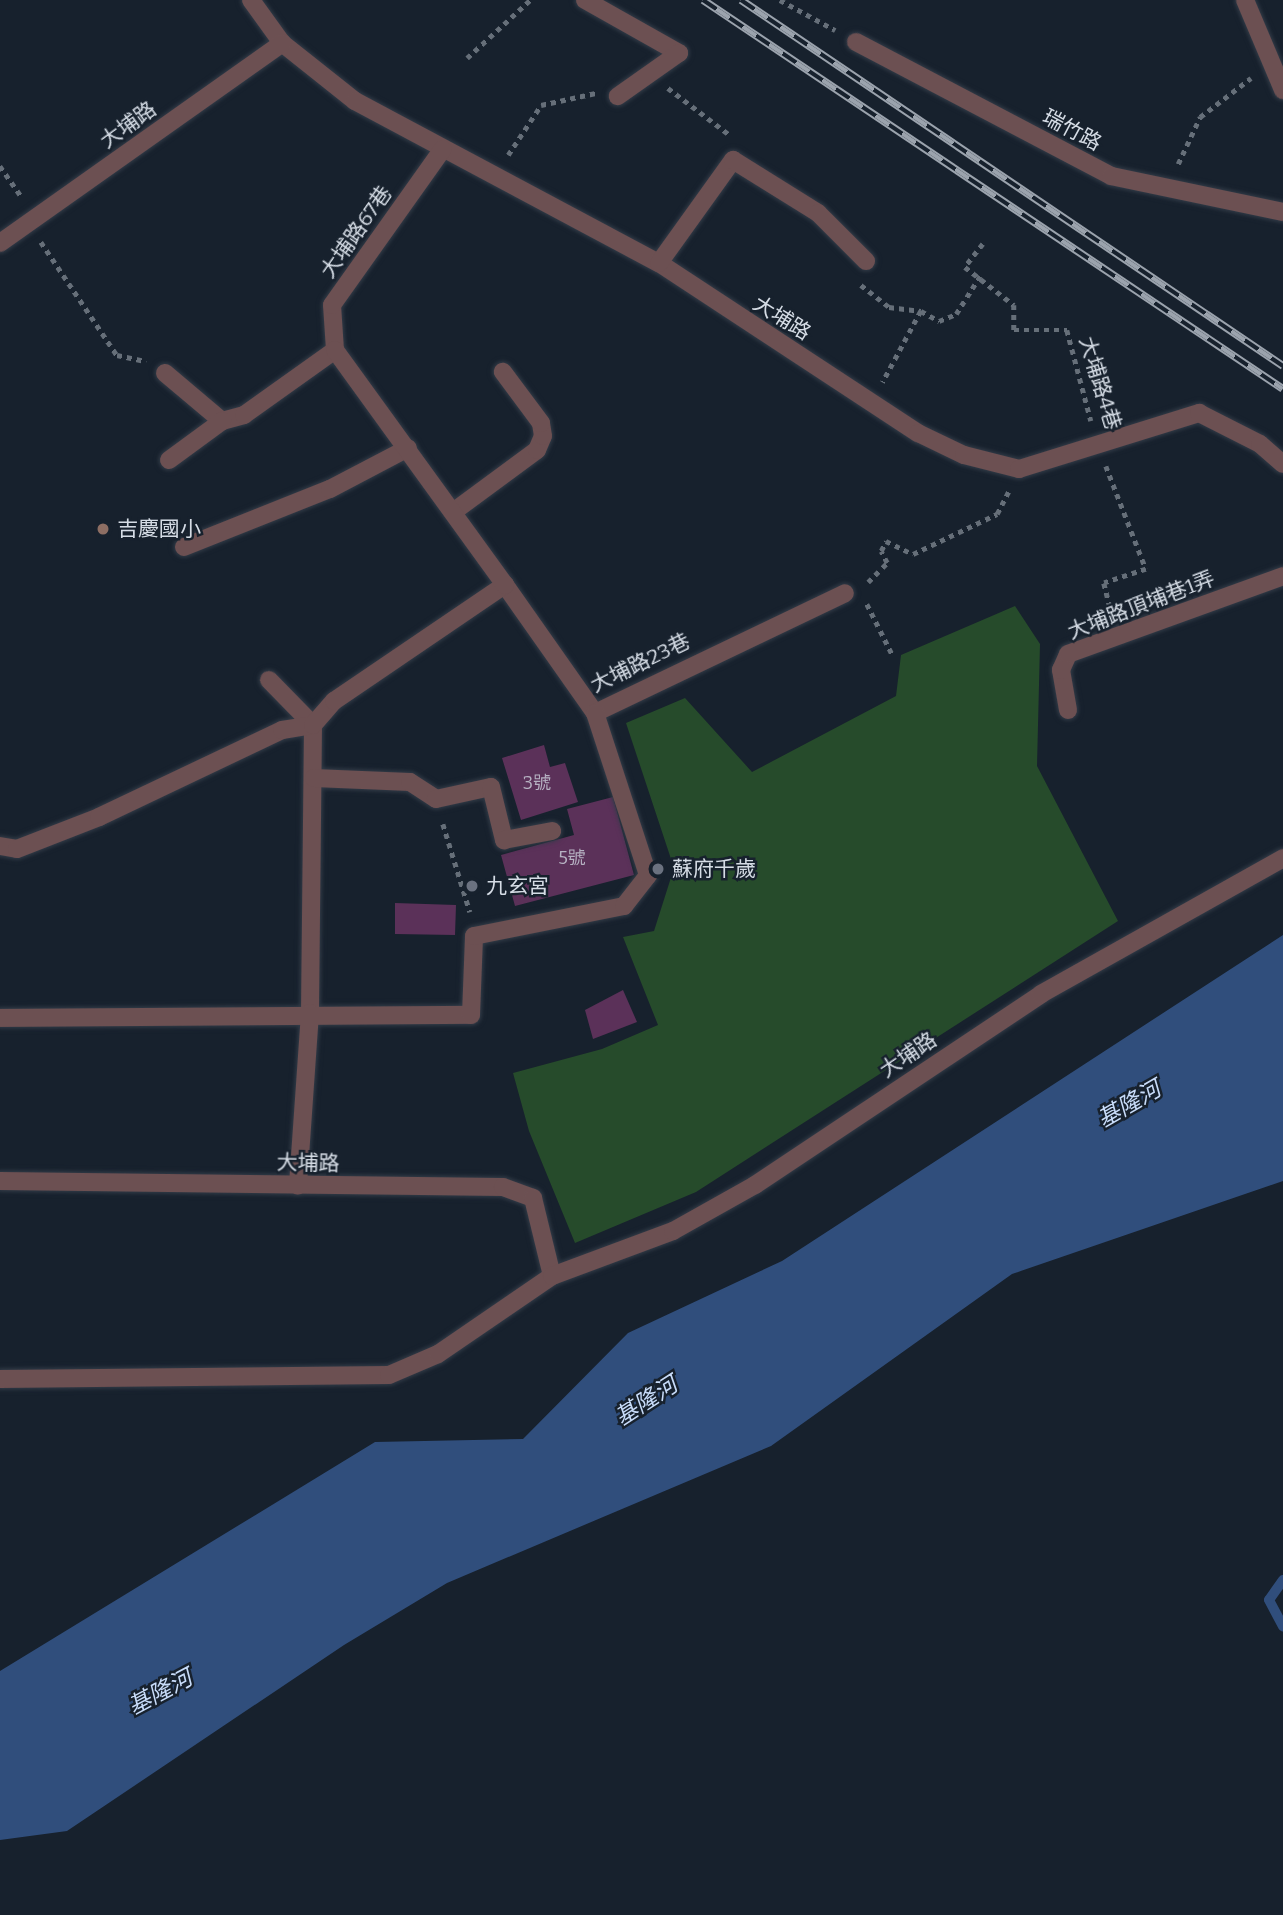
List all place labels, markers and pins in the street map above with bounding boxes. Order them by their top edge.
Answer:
place label: 吉慶國小 [117,516,201,542]
marker: 吉慶國小 [95,521,111,537]
place label: 蘇府千歲 [672,856,756,882]
marker: 蘇府千歲 [650,861,666,877]
place label: 九玄宮 [486,873,549,899]
marker: 九玄宮 [464,878,480,894]

